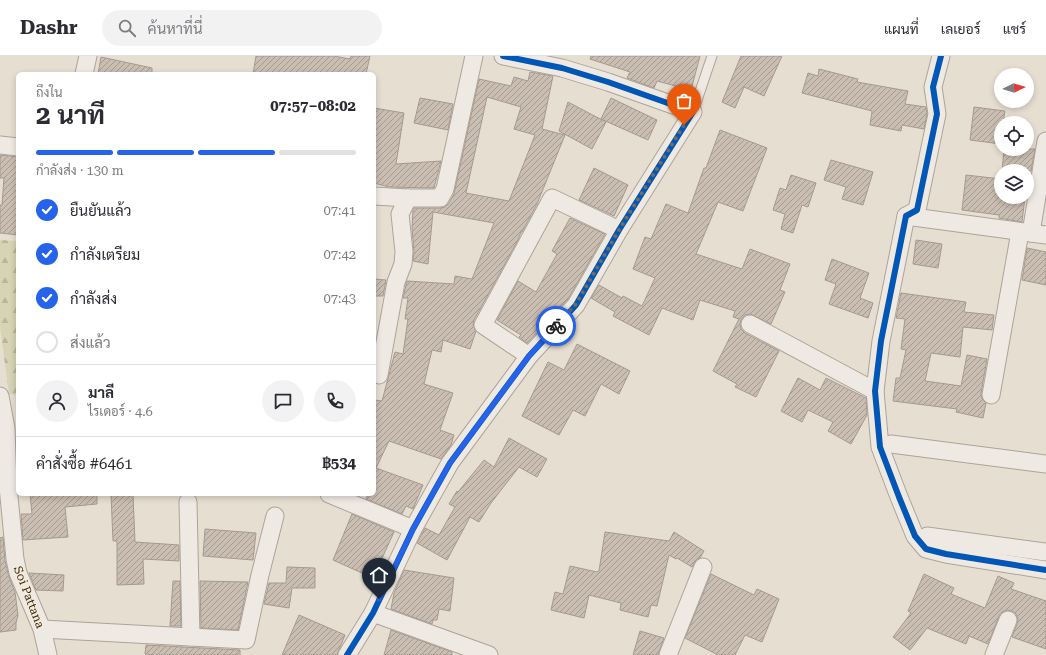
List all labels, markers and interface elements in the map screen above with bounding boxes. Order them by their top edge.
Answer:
search box [102,10,382,46]
text: Dashr [20,16,78,39]
icon: search [116,17,138,39]
text: ค้นหาที่นี่ [148,20,202,38]
text: แผนที่ [884,21,919,37]
text: เลเยอร์ [941,21,981,37]
text: แชร์ [1003,21,1026,37]
north arrow [994,68,1034,108]
map controls [994,68,1034,204]
pin [667,84,701,125]
text: ถึงใน [36,85,63,100]
icon: bag [673,90,695,112]
text: 07:57–08:02 [270,97,356,115]
text: 2 นาที [36,100,105,130]
button: locate [994,116,1034,156]
text: กำลังส่ง · 130 m [36,163,124,178]
button: layers [994,164,1034,204]
icon: check [36,199,58,221]
text: ยืนยันแล้ว [70,202,131,220]
text: 07:41 [324,203,356,218]
icon: check [36,243,58,265]
text: กำลังเตรียม [70,246,140,264]
text: 07:42 [324,247,356,262]
icon: check [36,287,58,309]
text: กำลังส่ง [70,290,117,308]
text: 07:43 [324,291,356,306]
courier [536,306,576,346]
icon: bike [545,315,567,337]
text: ส่งแล้ว [70,334,111,352]
button: person [36,380,78,422]
button: chat [262,380,304,422]
button: phone [314,380,356,422]
text: มาลี [88,384,114,402]
text: ไรเดอร์ · 4.6 [88,404,153,419]
text: ฿534 [322,454,356,472]
text: คำสั่งซื้อ #6461 [36,455,133,473]
pin [362,558,396,599]
street label: Soi Pattana [11,564,47,631]
icon: home [368,564,390,586]

